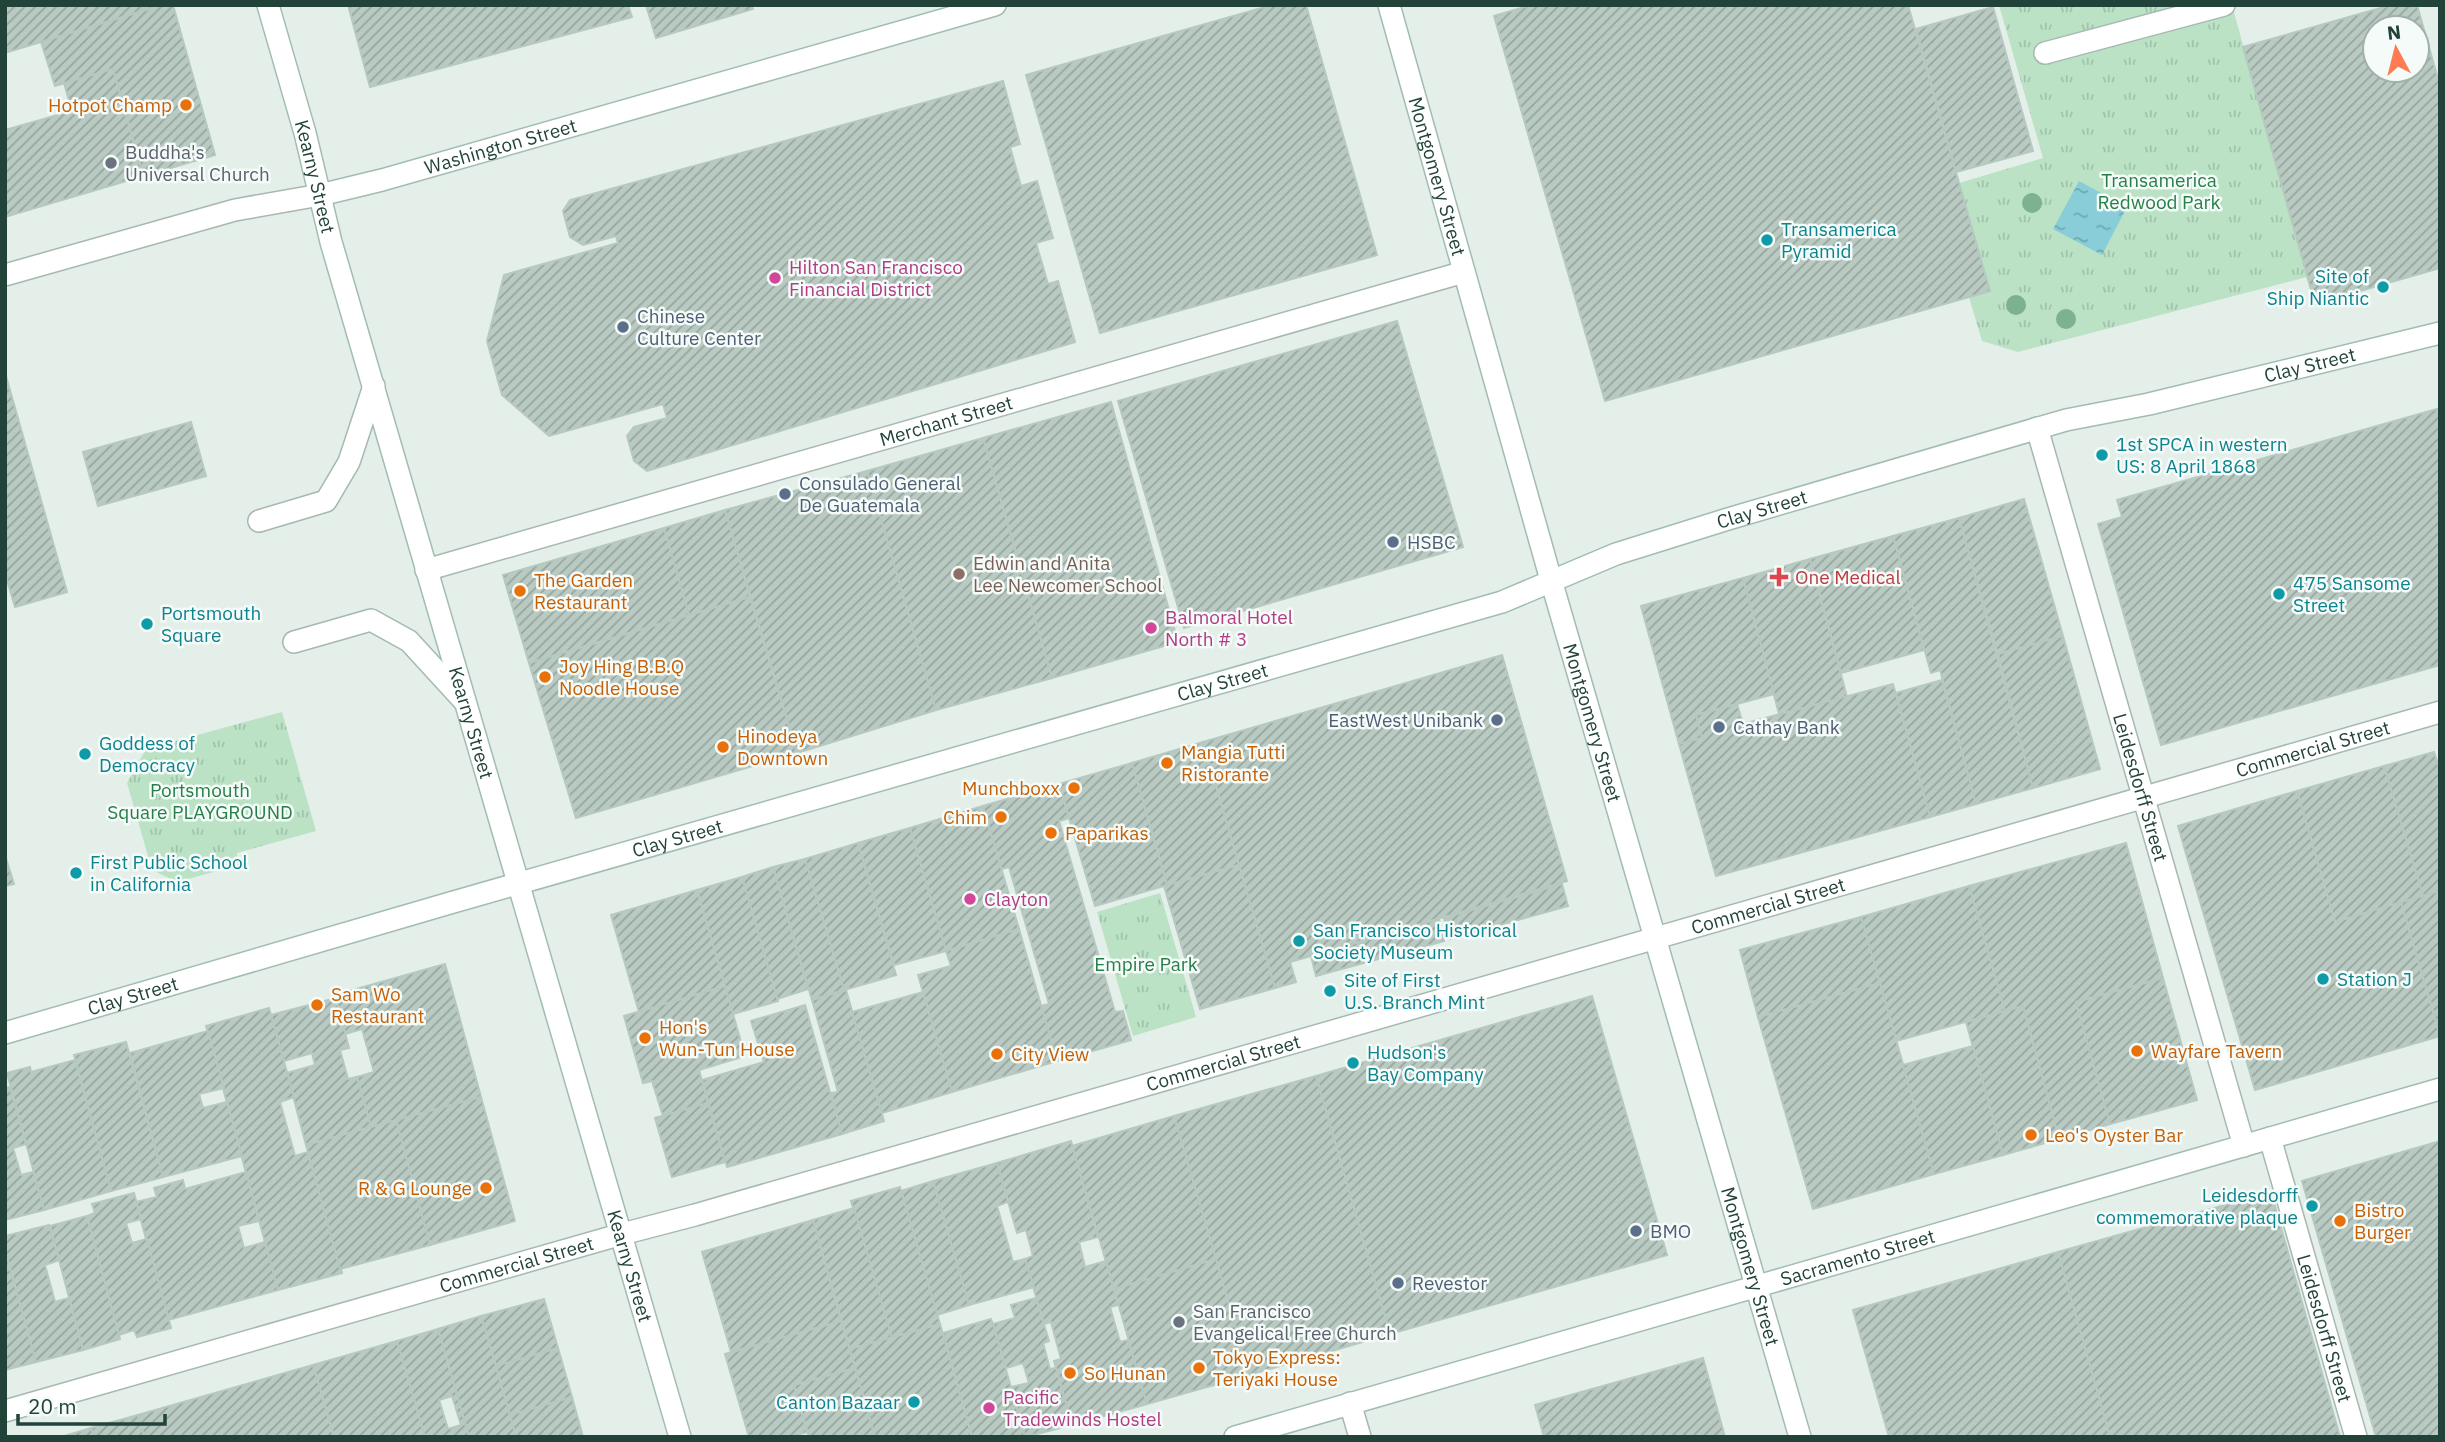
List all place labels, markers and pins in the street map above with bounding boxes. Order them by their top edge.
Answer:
place label: Hotpot Champ [48,93,172,117]
marker: Hotpot Champ [178,97,194,113]
place label: Buddha's Universal Church [125,140,270,186]
marker: Buddha's Universal Church [103,155,119,171]
place label: Transamerica Pyramid [1781,217,1897,263]
marker: Transamerica Pyramid [1759,232,1775,248]
place label: Hilton San Francisco Financial District [789,255,963,301]
place label: Site of Ship Niantic [2267,264,2369,310]
marker: Hilton San Francisco Financial District [767,270,783,286]
marker: Site of Ship Niantic [2375,279,2391,295]
place label: Chinese Culture Center [637,304,761,350]
marker: Chinese Culture Center [615,319,631,335]
place label: 1st SPCA in western US: 8 April 1868 [2116,432,2288,478]
marker: 1st SPCA in western US: 8 April 1868 [2094,447,2110,463]
place label: Consulado General De Guatemala [799,471,961,517]
marker: Consulado General De Guatemala [777,486,793,502]
place label: HSBC [1407,530,1456,554]
marker: HSBC [1385,534,1401,550]
place label: Edwin and Anita Lee Newcomer School [973,551,1162,597]
place label: One Medical [1795,565,1901,589]
marker: Edwin and Anita Lee Newcomer School [951,566,967,582]
marker: One Medical [1769,567,1789,587]
place label: The Garden Restaurant [534,568,633,614]
place label: 475 Sansome Street [2293,571,2411,617]
marker: The Garden Restaurant [512,583,528,599]
marker: 475 Sansome Street [2271,586,2287,602]
place label: Portsmouth Square [161,601,261,647]
place label: Balmoral Hotel North # 3 [1165,605,1293,651]
marker: Portsmouth Square [139,616,155,632]
marker: Balmoral Hotel North # 3 [1143,620,1159,636]
place label: Joy Hing B.B.Q Noodle House [559,654,684,700]
marker: Joy Hing B.B.Q Noodle House [537,669,553,685]
place label: EastWest Unibank [1328,708,1483,732]
marker: EastWest Unibank [1489,712,1505,728]
place label: Cathay Bank [1733,715,1840,739]
marker: Cathay Bank [1711,719,1727,735]
place label: Hinodeya Downtown [737,724,828,770]
place label: Goddess of Democracy [99,731,196,777]
marker: Hinodeya Downtown [715,739,731,755]
place label: Mangia Tutti Ristorante [1181,740,1285,786]
marker: Goddess of Democracy [77,746,93,762]
marker: Mangia Tutti Ristorante [1159,755,1175,771]
place label: Munchboxx [962,776,1060,800]
marker: Munchboxx [1066,780,1082,796]
place label: Chim [943,805,987,829]
marker: Chim [993,809,1009,825]
place label: Paparikas [1065,821,1149,845]
marker: Paparikas [1043,825,1059,841]
place label: First Public School in California [90,850,248,896]
marker: First Public School in California [68,865,84,881]
place label: Clayton [984,887,1049,911]
marker: Clayton [962,891,978,907]
place label: San Francisco Historical Society Museum [1313,918,1517,964]
marker: San Francisco Historical Society Museum [1291,933,1307,949]
place label: Station J [2337,967,2412,991]
place label: Site of First U.S. Branch Mint [1344,968,1485,1014]
marker: Station J [2315,971,2331,987]
place label: Sam Wo Restaurant [331,982,425,1028]
marker: Site of First U.S. Branch Mint [1322,983,1338,999]
marker: Sam Wo Restaurant [309,997,325,1013]
place label: Hon's Wun-Tun House [659,1015,795,1061]
marker: Hon's Wun-Tun House [637,1030,653,1046]
place label: Wayfare Tavern [2151,1039,2282,1063]
place label: Hudson's Bay Company [1367,1040,1484,1086]
place label: City View [1011,1042,1089,1066]
marker: Wayfare Tavern [2129,1043,2145,1059]
marker: City View [989,1046,1005,1062]
marker: Hudson's Bay Company [1345,1055,1361,1071]
place label: Leo's Oyster Bar [2045,1123,2183,1147]
marker: Leo's Oyster Bar [2023,1127,2039,1143]
place label: R & G Lounge [358,1176,472,1200]
marker: R & G Lounge [478,1180,494,1196]
place label: Leidesdorff commemorative plaque [2096,1183,2298,1229]
marker: Leidesdorff commemorative plaque [2304,1198,2320,1214]
place label: Bistro Burger [2354,1198,2411,1244]
marker: Bistro Burger [2332,1213,2348,1229]
place label: BMO [1650,1219,1691,1243]
marker: BMO [1628,1223,1644,1239]
place label: Revestor [1412,1271,1487,1295]
marker: Revestor [1390,1275,1406,1291]
place label: San Francisco Evangelical Free Church [1193,1299,1397,1345]
marker: San Francisco Evangelical Free Church [1171,1314,1187,1330]
place label: Tokyo Express: Teriyaki House [1213,1345,1341,1391]
marker: Tokyo Express: Teriyaki House [1191,1360,1207,1376]
place label: So Hunan [1084,1361,1166,1385]
marker: So Hunan [1062,1365,1078,1381]
place label: Pacific Tradewinds Hostel [1003,1385,1162,1431]
place label: Canton Bazaar [776,1390,900,1414]
marker: Canton Bazaar [906,1394,922,1410]
marker: Pacific Tradewinds Hostel [981,1400,997,1416]

